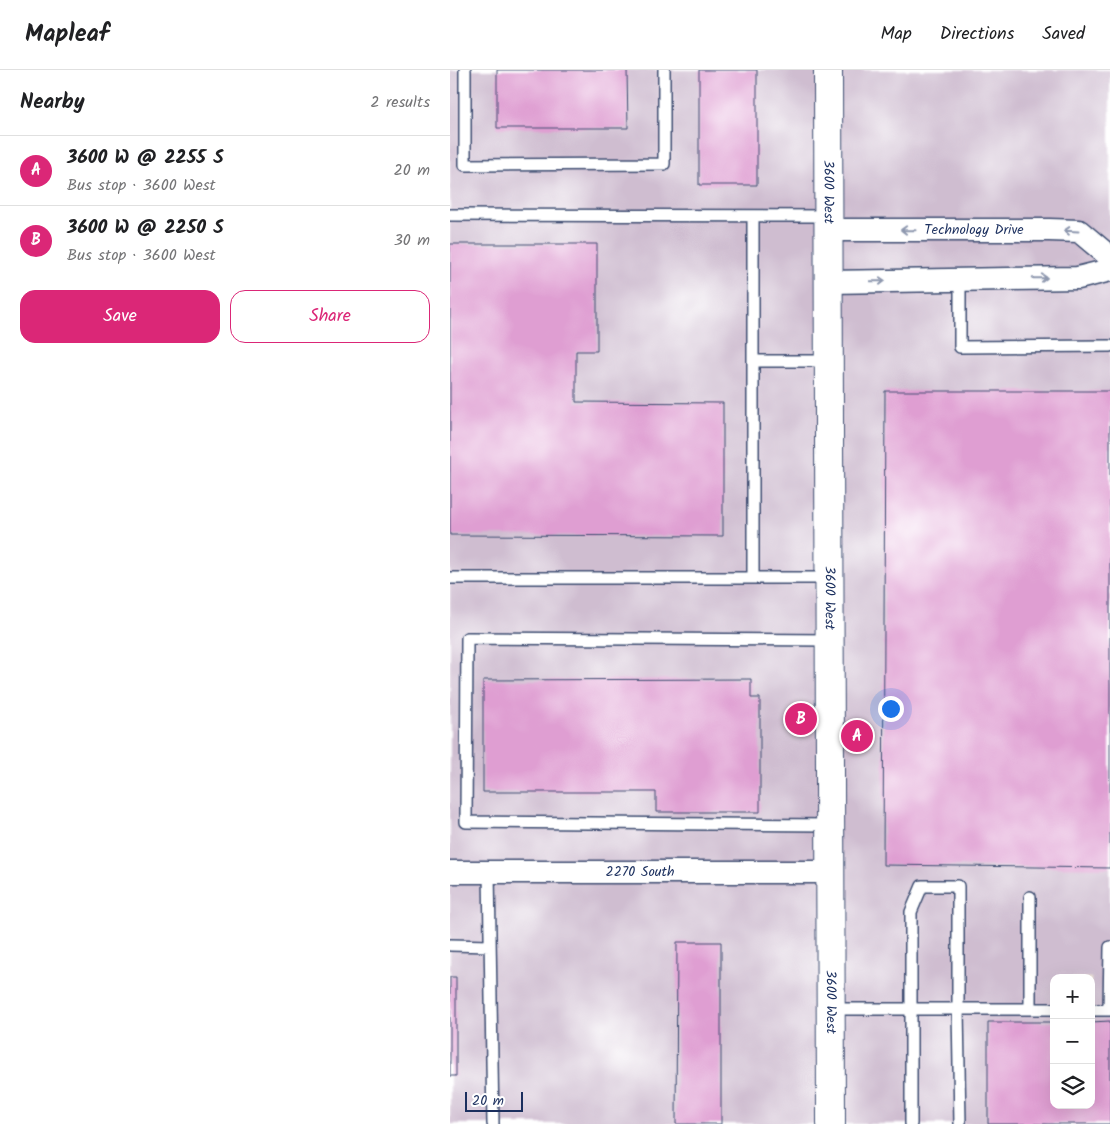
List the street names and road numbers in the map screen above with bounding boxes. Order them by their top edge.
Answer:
street label: 3600 West [817,160,839,225]
street label: Technology Drive [924,219,1024,241]
street label: 3600 West [818,566,841,631]
street label: 2270 South [606,861,674,883]
street label: 3600 West [820,970,842,1035]

